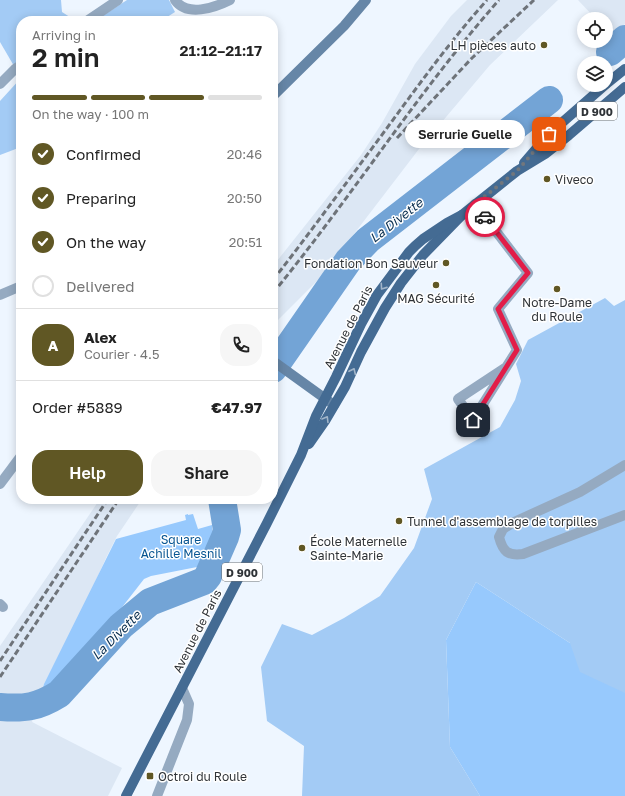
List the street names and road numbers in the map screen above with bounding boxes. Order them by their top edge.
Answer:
road number: D 900 [577,102,617,120]
street label: Avenue de Paris [321,283,375,371]
road number: D 900 [222,563,262,581]
street label: Avenue de Paris [170,587,224,675]

